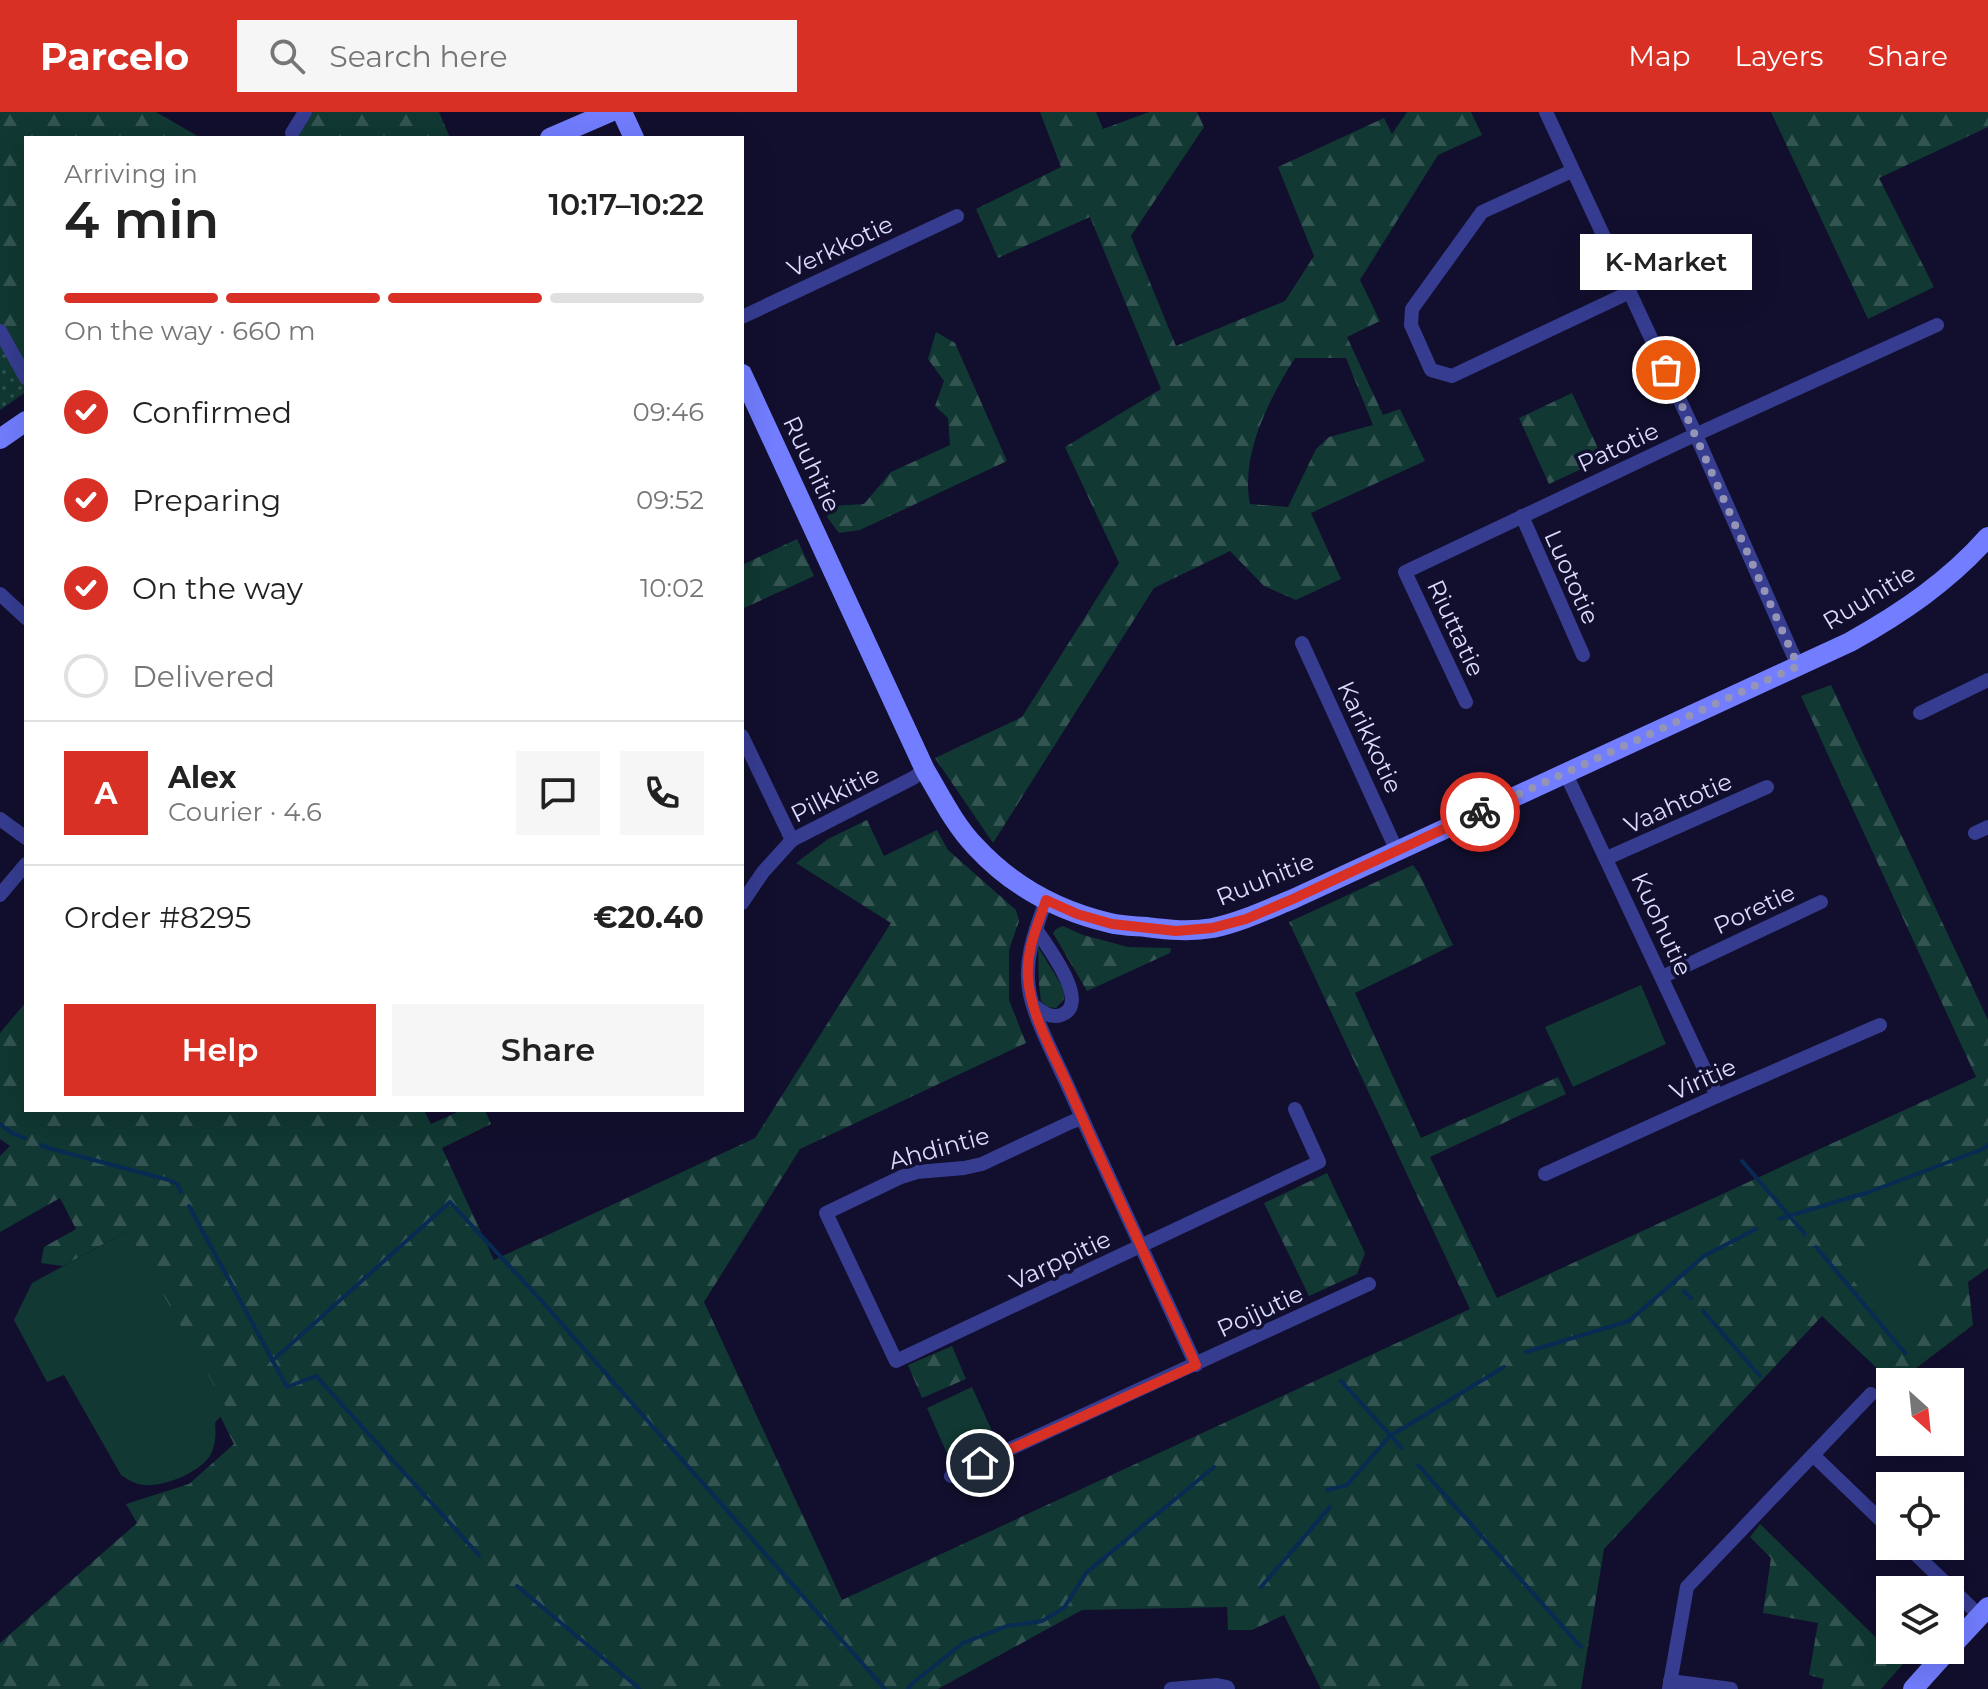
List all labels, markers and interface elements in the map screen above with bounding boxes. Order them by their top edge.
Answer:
search box [237,20,797,92]
text: Parcelo [40,33,189,80]
icon: search [265,34,309,78]
text: Search here [329,38,508,75]
text: Map [1628,39,1691,73]
text: Layers [1735,39,1824,73]
text: Share [1868,39,1948,73]
text: Arriving in [64,158,198,190]
text: 10:17–10:22 [549,186,704,223]
text: 4 min [64,188,219,251]
street label: Verkkotie [783,209,897,283]
callout: K-Market [1580,234,1752,290]
text: K-Market [1605,246,1727,278]
text: On the way · 660 m [64,315,316,347]
pin [1632,336,1700,404]
icon: bag [1644,348,1688,392]
icon: check [64,390,108,434]
text: Confirmed [132,394,292,431]
text: 09:46 [632,396,704,428]
street label: Ruuhitie [777,411,847,517]
street label: Patotie [1573,416,1663,478]
icon: check [64,478,108,522]
text: Preparing [132,482,281,519]
text: 09:52 [636,484,704,516]
street label: Luototie [1538,525,1606,629]
street label: Ruuhitie [1817,558,1921,636]
icon: check [64,566,108,610]
text: On the way [132,570,303,607]
text: 10:02 [640,572,704,604]
street label: Riuttatie [1421,575,1491,681]
text: Delivered [132,658,275,695]
street label: Karikkotie [1331,676,1409,798]
button: chat [516,751,600,835]
button: phone [620,751,704,835]
text: Alex [168,759,236,796]
street label: Pilkkitie [786,759,884,829]
street label: Vaahtotie [1620,766,1736,840]
courier [1440,772,1520,852]
text: A [95,775,117,812]
icon: bike [1458,790,1502,834]
text: Courier · 4.6 [168,796,322,828]
street label: Ruuhitie [1212,846,1318,912]
street label: Kuohutie [1625,868,1699,980]
street label: Poretie [1709,878,1799,940]
text: Order #8295 [64,899,251,936]
text: €20.40 [593,899,704,936]
button: Help [64,1004,376,1096]
button: Share [392,1004,704,1096]
street label: Viritie [1666,1052,1740,1106]
street label: Ahdintie [885,1121,993,1175]
street label: Varppitie [1005,1224,1115,1296]
street label: Poijutie [1212,1278,1308,1344]
north arrow [1876,1368,1964,1456]
map controls [1876,1368,1964,1664]
pin [946,1429,1014,1497]
icon: home [958,1441,1002,1485]
button: locate [1876,1472,1964,1560]
button: layers [1876,1576,1964,1664]

